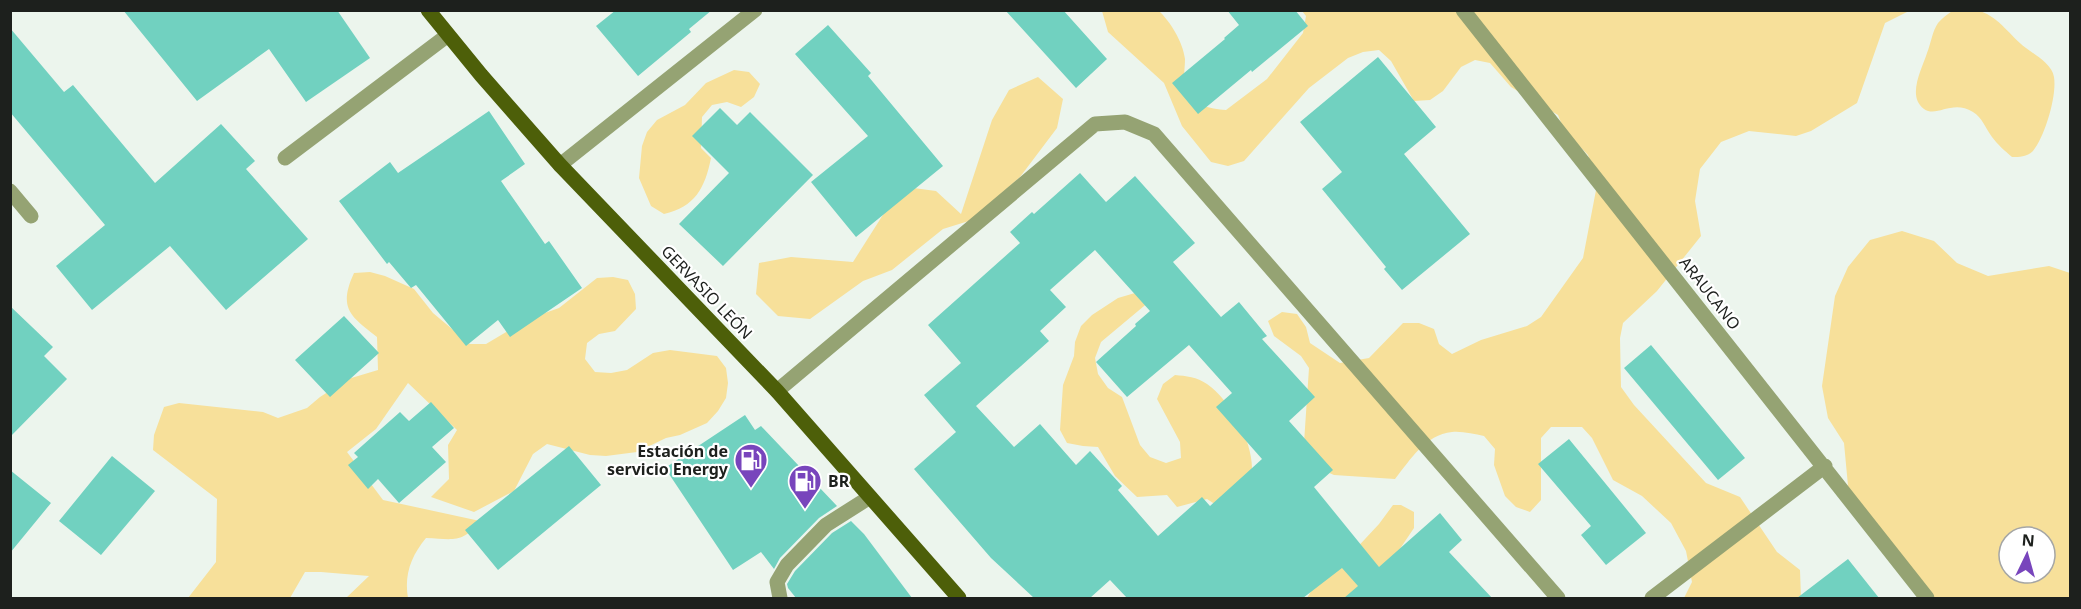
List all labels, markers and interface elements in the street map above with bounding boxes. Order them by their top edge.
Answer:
street label: GERVASIO LEÓN [657,240,757,344]
street label: ARAUCANO [1675,252,1745,334]
place label: Estación de servicio Energy [607,440,729,480]
fuel station icon: Estación de servicio Energy [733,442,769,489]
fuel station icon: BR [787,463,823,510]
place label: BR [828,470,850,492]
north arrow [1997,525,2057,585]
text: N [2021,529,2036,552]

